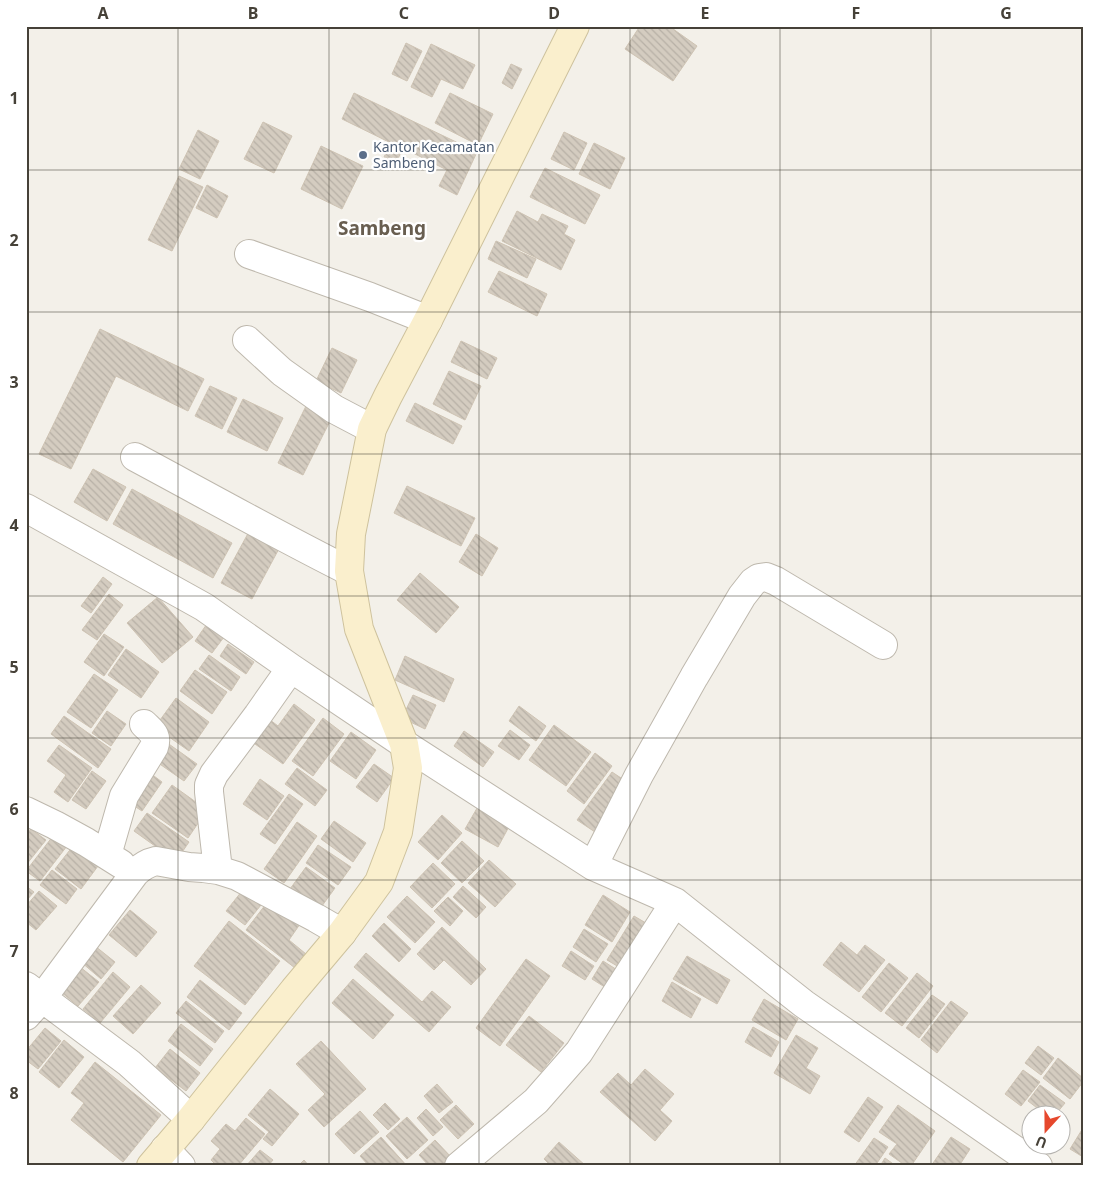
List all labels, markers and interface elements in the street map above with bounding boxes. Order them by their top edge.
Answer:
text: A [97,2,109,24]
text: B [248,2,258,24]
text: C [399,2,409,24]
text: D [548,2,560,24]
text: E [701,2,710,24]
text: F [852,2,860,24]
text: G [1000,2,1012,24]
text: 1 [9,87,19,109]
place label: Kantor Kecamatan Sambeng [373,137,495,172]
marker: Kantor Kecamatan Sambeng [357,149,369,161]
district label: Sambeng [338,215,426,241]
text: 2 [9,229,19,251]
text: 3 [9,371,19,393]
text: 4 [9,514,19,536]
text: 5 [9,656,19,678]
text: 6 [9,798,19,820]
text: 7 [9,940,19,962]
text: 8 [9,1082,19,1104]
north arrow [1022,1104,1072,1154]
text: U [1033,1132,1050,1153]

